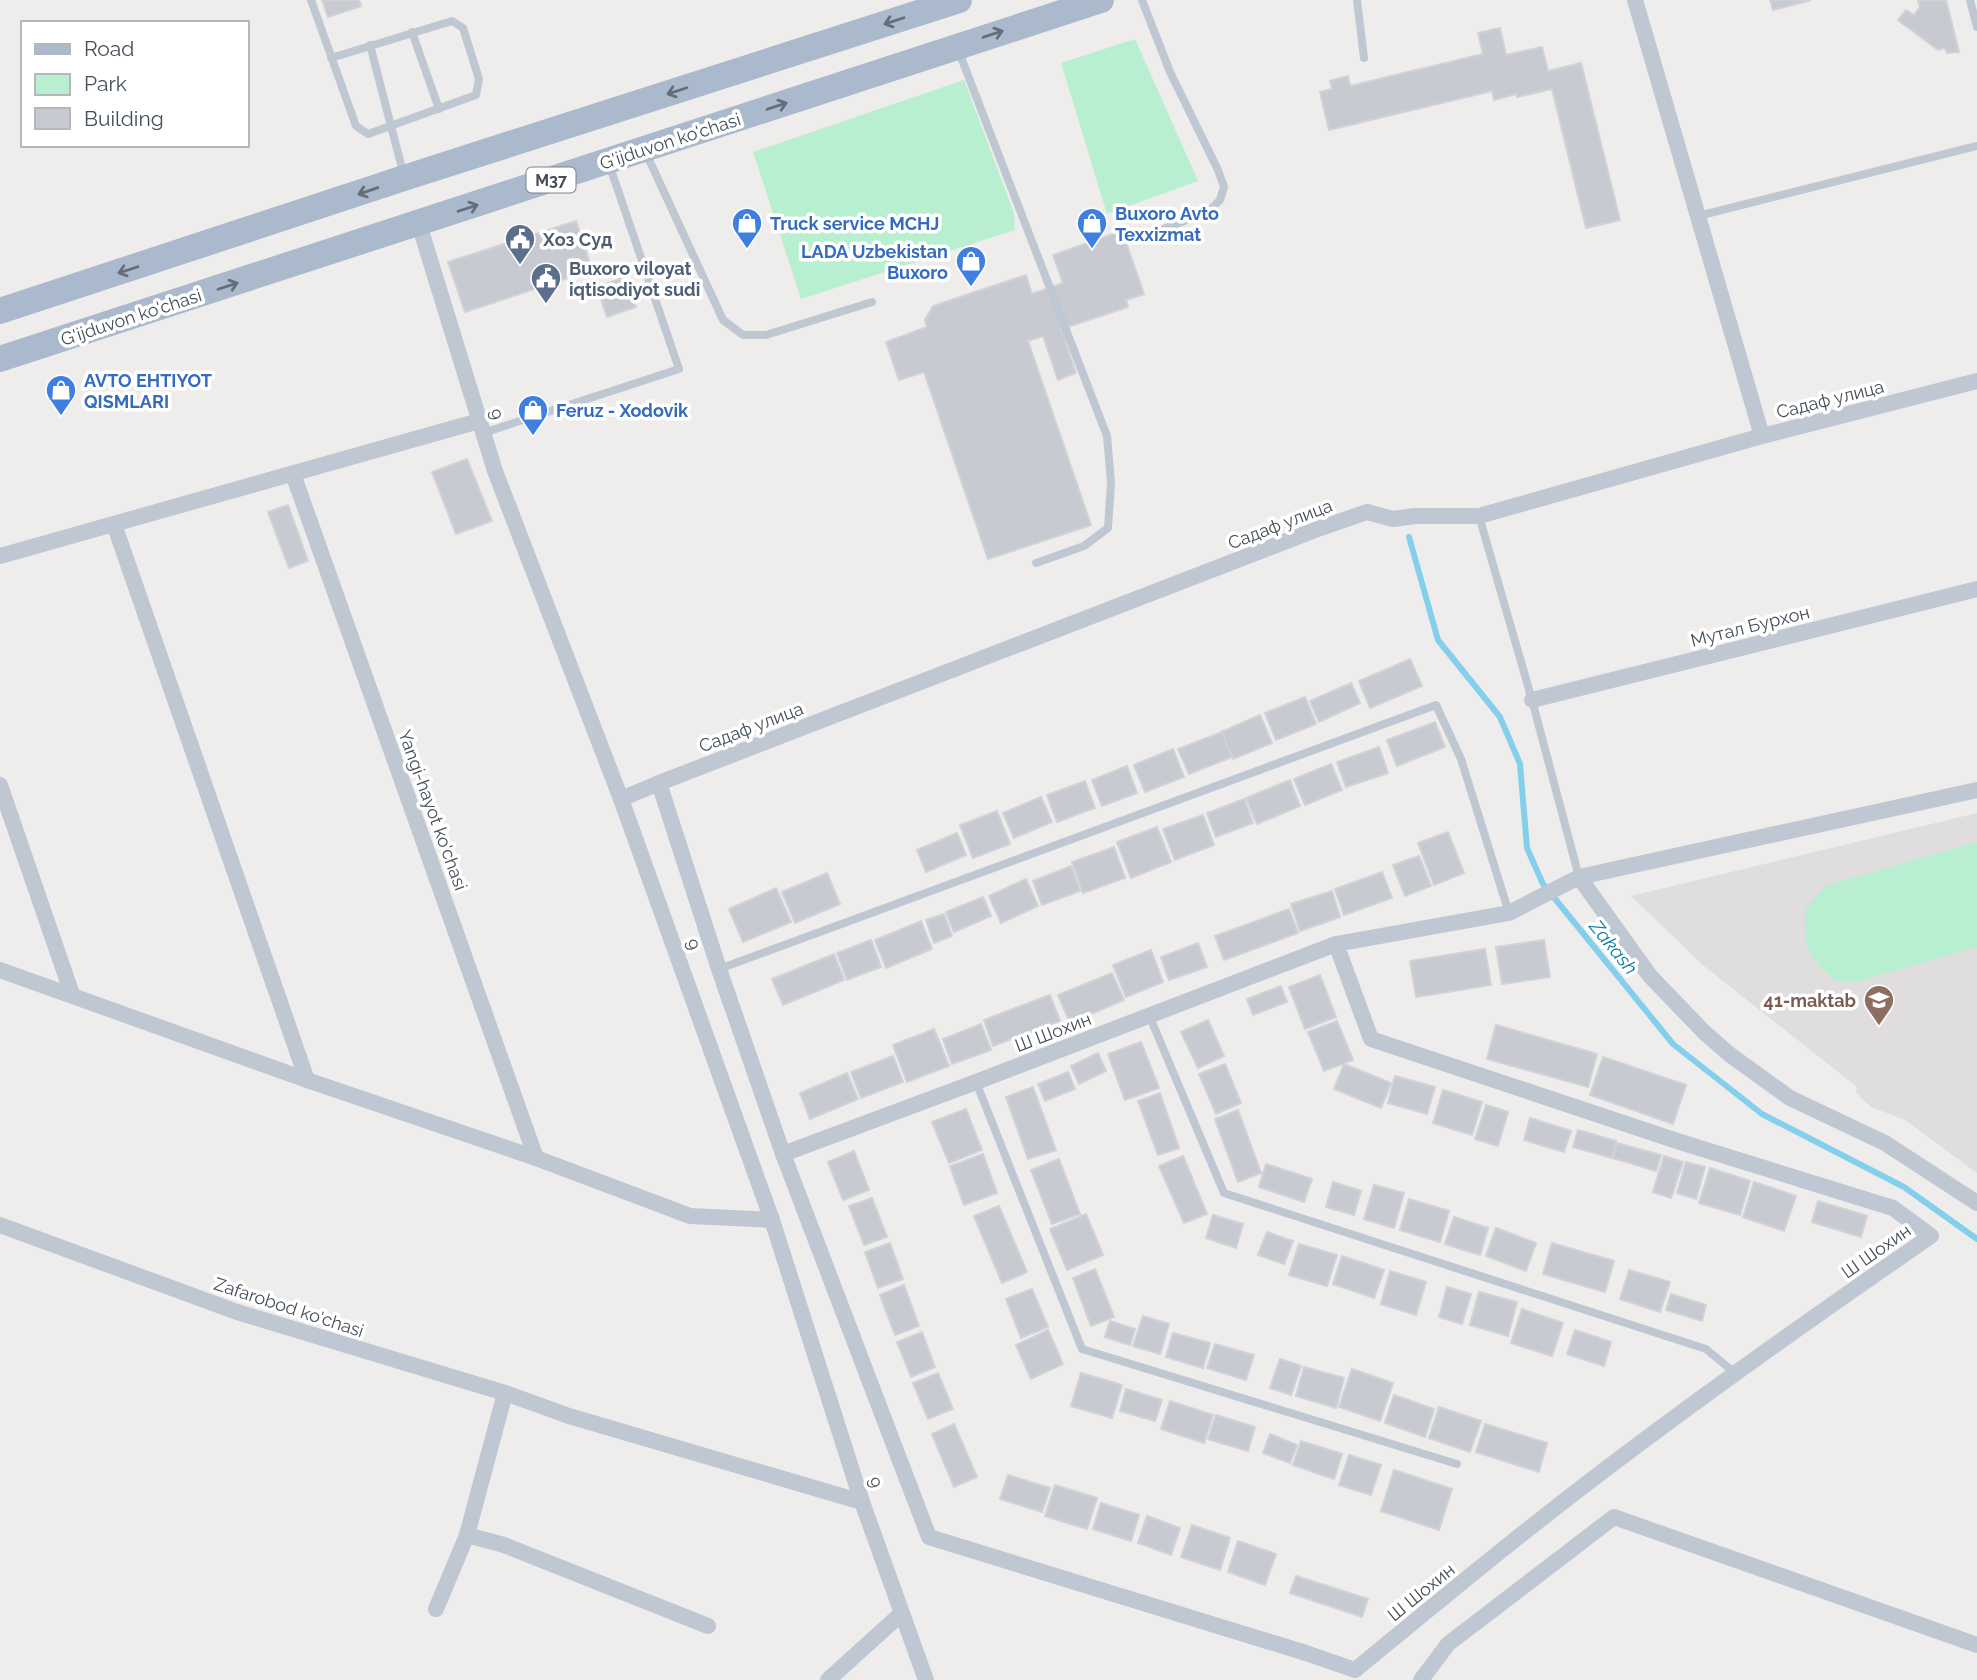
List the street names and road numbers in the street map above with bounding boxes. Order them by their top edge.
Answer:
street label: G'ijduvon ko'chasi [597,108,743,174]
road number: M37 [526,168,576,192]
street label: G'ijduvon ko'chasi [58,284,204,350]
street label: Садаф улица [1774,376,1886,422]
street label: 9 [485,406,509,422]
street label: Садаф улица [1225,494,1335,554]
street label: Мутал Бурхон [1688,601,1812,651]
street label: Садаф улица [696,697,806,757]
street label: Yangi-hayot ko'chasi [394,727,472,893]
street label: 9 [682,935,706,953]
street label: Ш Шохин [1012,1008,1094,1056]
street label: Ш Шохин [1837,1220,1915,1282]
street label: Zafarobod ko'chasi [211,1273,367,1341]
street label: 9 [864,1474,888,1490]
street label: Ш Шохин [1383,1559,1459,1625]

